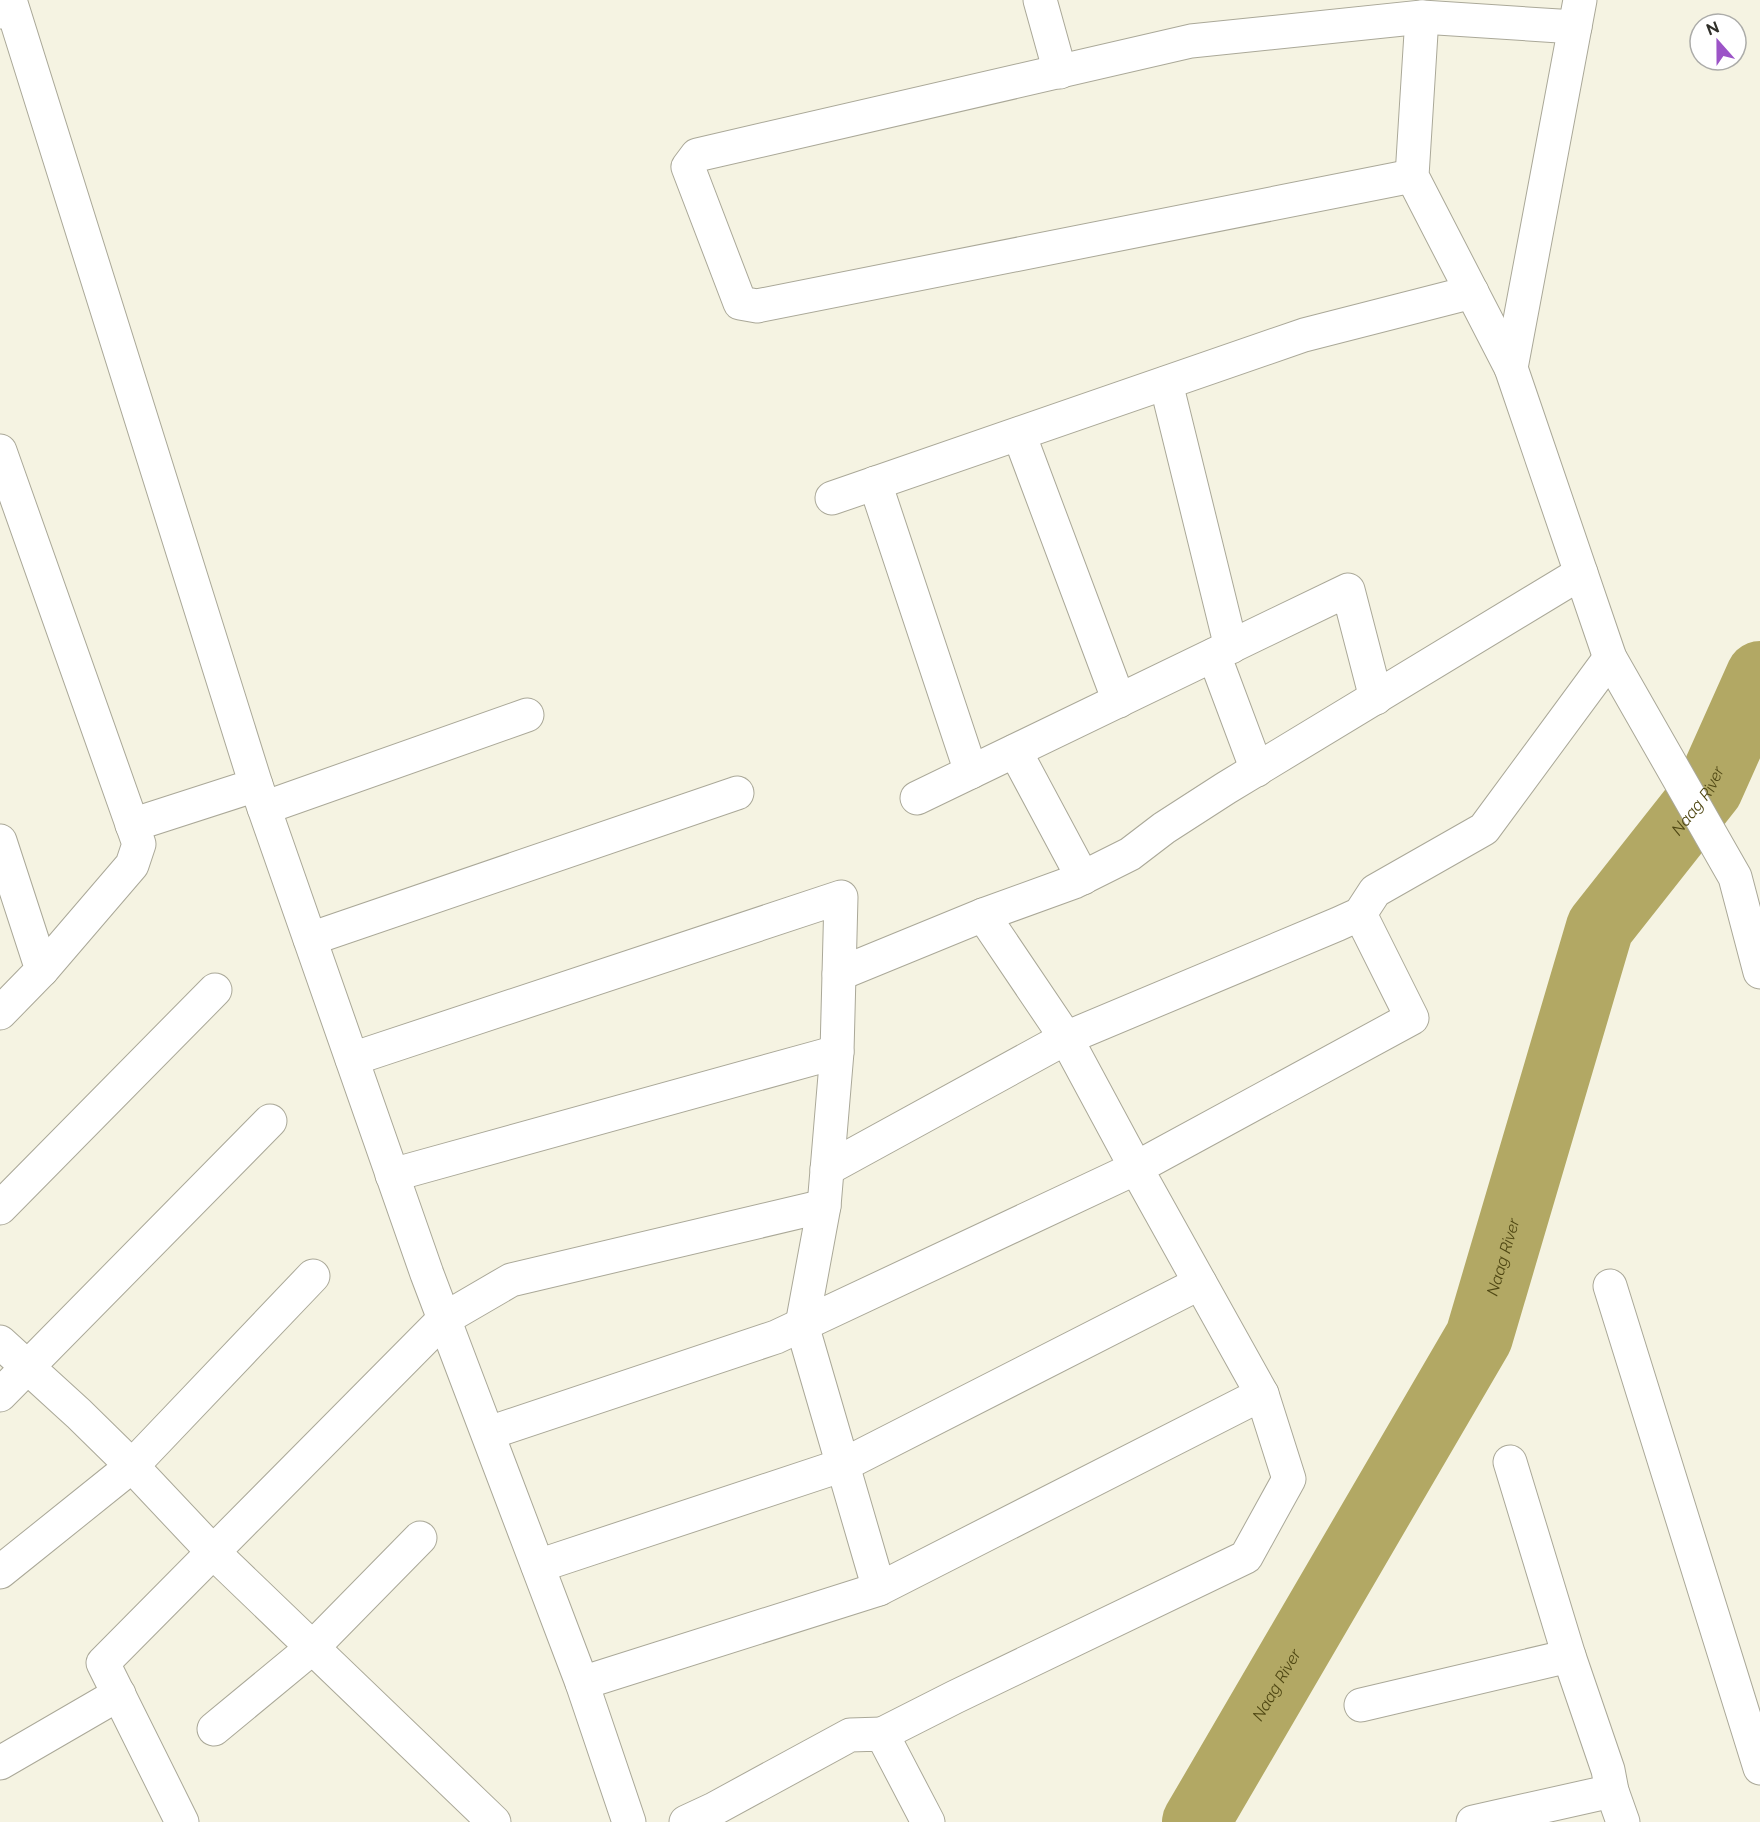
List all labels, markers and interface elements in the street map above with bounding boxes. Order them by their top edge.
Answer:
north arrow [1688,12,1748,72]
text: N [1704,17,1722,40]
water label: Naag River [1667,763,1728,839]
water label: Naag River [1482,1216,1523,1298]
water label: Naag River [1248,1645,1305,1724]

